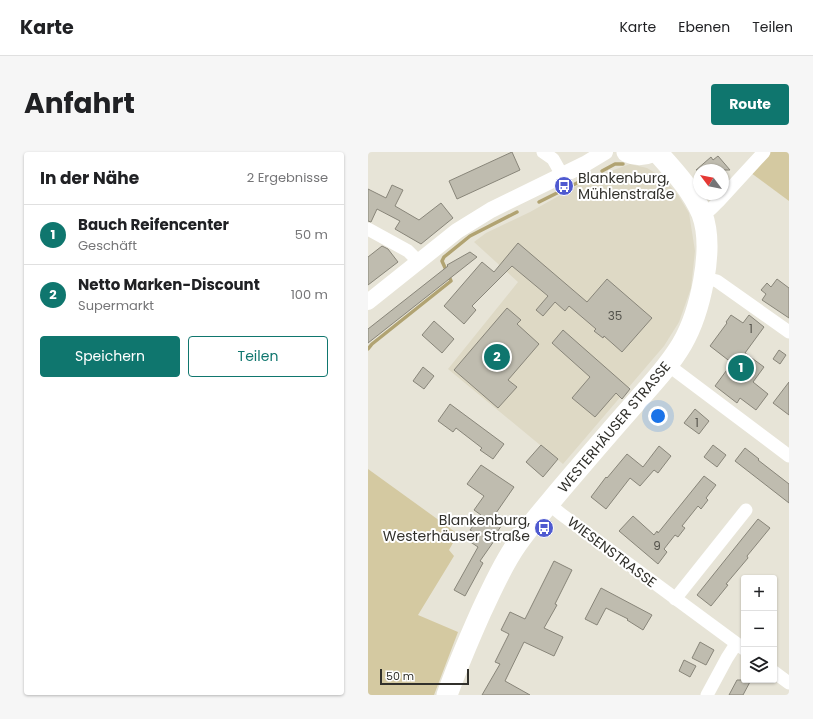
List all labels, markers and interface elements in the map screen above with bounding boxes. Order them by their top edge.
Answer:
text: Karte [20,14,74,41]
text: Karte [619,17,656,37]
text: Ebenen [678,17,730,37]
text: Teilen [752,17,793,37]
text: Anfahrt [24,84,135,123]
button: Route [711,84,789,125]
north arrow [693,164,729,200]
text: In der Nähe [40,166,139,190]
text: 2 Ergebnisse [247,168,328,187]
place label: Blankenburg, Mühlenstraße [578,168,675,204]
bus stop icon: Blankenburg, Mühlenstraße [553,175,575,197]
text: Bauch Reifencenter [78,214,229,235]
text: 1 [51,225,55,244]
text: 50 m [295,225,328,244]
text: Geschäft [78,236,137,255]
text: Netto Marken-Discount [78,274,260,295]
text: 2 [49,285,57,304]
text: 100 m [291,285,328,304]
text: Supermarkt [78,296,154,315]
house number: 35 [608,307,622,324]
house number: 1 [749,320,753,337]
button: Speichern [40,336,180,377]
button: Teilen [188,336,328,377]
pin: 2 [484,342,510,372]
pin: 1 [728,353,754,383]
street label: WESTERHÄUSER STRASSE [553,357,675,497]
your location [648,406,668,426]
house number: 1 [695,414,699,431]
place label: Blankenburg, Westerhäuser Straße [383,510,530,546]
street label: WIESENSTRASSE [563,512,661,592]
bus stop icon: Blankenburg, Westerhäuser Straße [533,517,555,539]
house number: 9 [653,537,661,554]
map controls [741,575,777,683]
button: + [741,575,777,611]
button: − [741,611,777,647]
button: layers [741,647,777,683]
scale bar [380,667,469,686]
text: 50 m [386,668,414,684]

